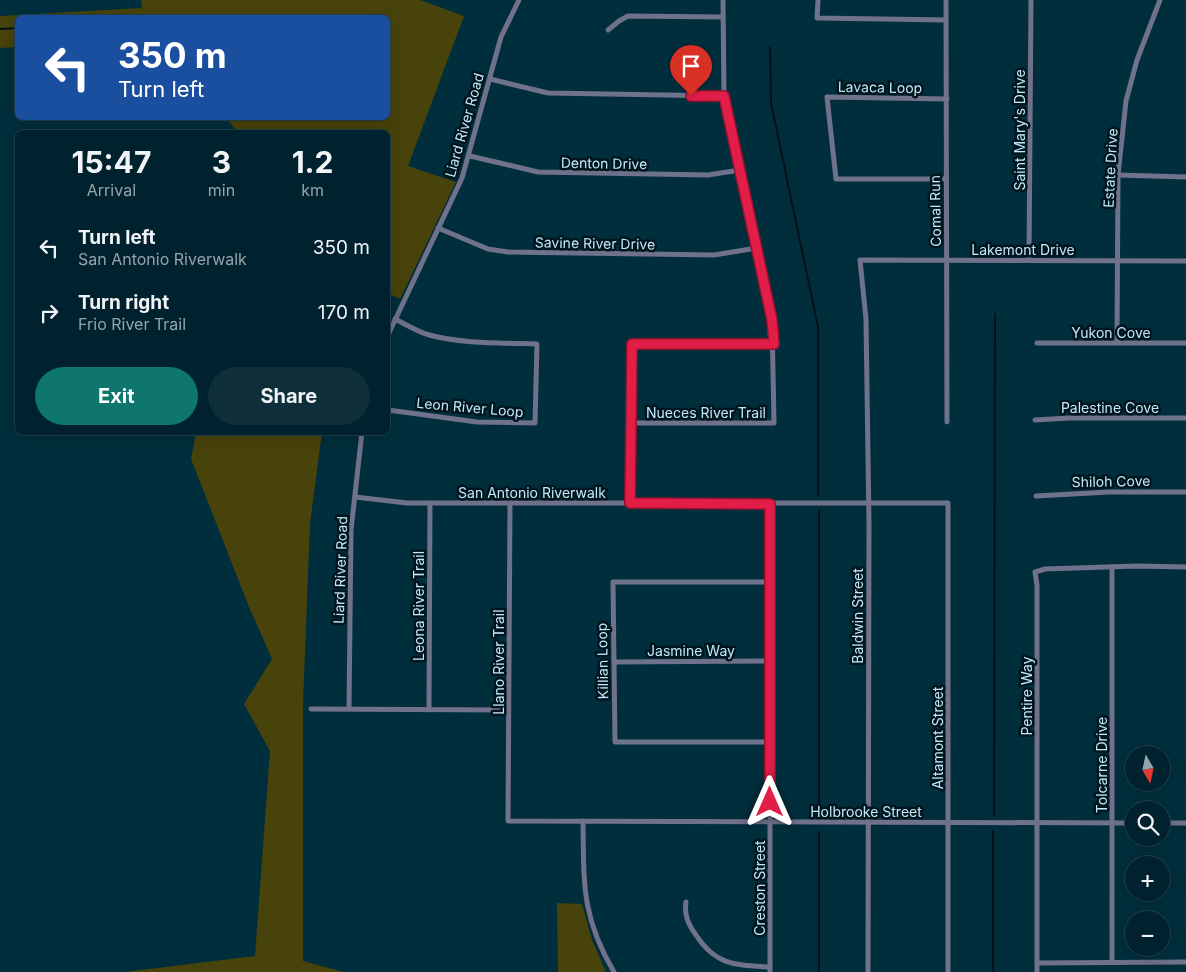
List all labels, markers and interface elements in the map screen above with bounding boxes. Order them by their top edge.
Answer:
text: 350 m [118,34,227,76]
icon: left [35,35,100,100]
pin [670,45,712,96]
icon: arrive [677,52,705,80]
street label: Saint Mary's Drive [1011,69,1028,191]
street label: Liard River Road [441,71,487,179]
text: Turn left [118,76,204,102]
street label: Lavaca Loop [838,78,922,96]
street label: Estate Drive [1099,128,1121,208]
text: 15:47 [71,144,151,180]
text: 3 [212,144,231,180]
text: 1.2 [292,144,333,180]
street label: Denton Drive [561,154,647,172]
street label: Comal Run [926,175,944,247]
text: Arrival [87,180,136,200]
text: min [208,180,235,200]
text: km [301,180,324,200]
text: Turn left [78,226,156,249]
street label: Savine River Drive [535,233,655,253]
icon: left [35,234,63,262]
text: 350 m [313,236,370,259]
street label: Lakemont Drive [971,241,1075,258]
text: San Antonio Riverwalk [78,249,247,269]
text: Turn right [78,291,169,314]
icon: right [35,299,63,327]
text: 170 m [318,301,370,324]
text: Frio River Trail [78,314,186,334]
street label: Yukon Cove [1071,324,1151,341]
button: Exit [35,367,198,425]
button: Share [208,367,370,425]
street label: Leon River Loop [416,394,524,420]
street label: Palestine Cove [1061,399,1159,416]
street label: Nueces River Trail [646,404,766,421]
street label: Shiloh Cove [1071,472,1151,490]
street label: San Antonio Riverwalk [458,484,606,501]
street label: Liard River Road [330,516,350,624]
street label: Leona River Trail [410,551,427,661]
street label: Baldwin Street [849,568,866,664]
street label: Llano River Trail [490,609,507,715]
street label: Killian Loop [593,623,611,699]
street label: Jasmine Way [647,642,735,659]
street label: Pentire Way [1018,656,1035,736]
street label: Altamont Street [929,686,946,789]
street label: Tolcarne Drive [1093,717,1110,813]
north arrow [1125,746,1170,791]
map controls [1125,746,1170,956]
position arrow [743,775,795,827]
button: search [1125,801,1170,846]
street label: Holbrooke Street [810,803,922,820]
street label: Creston Street [751,840,768,936]
button: + [1125,856,1170,901]
button: − [1125,911,1170,956]

